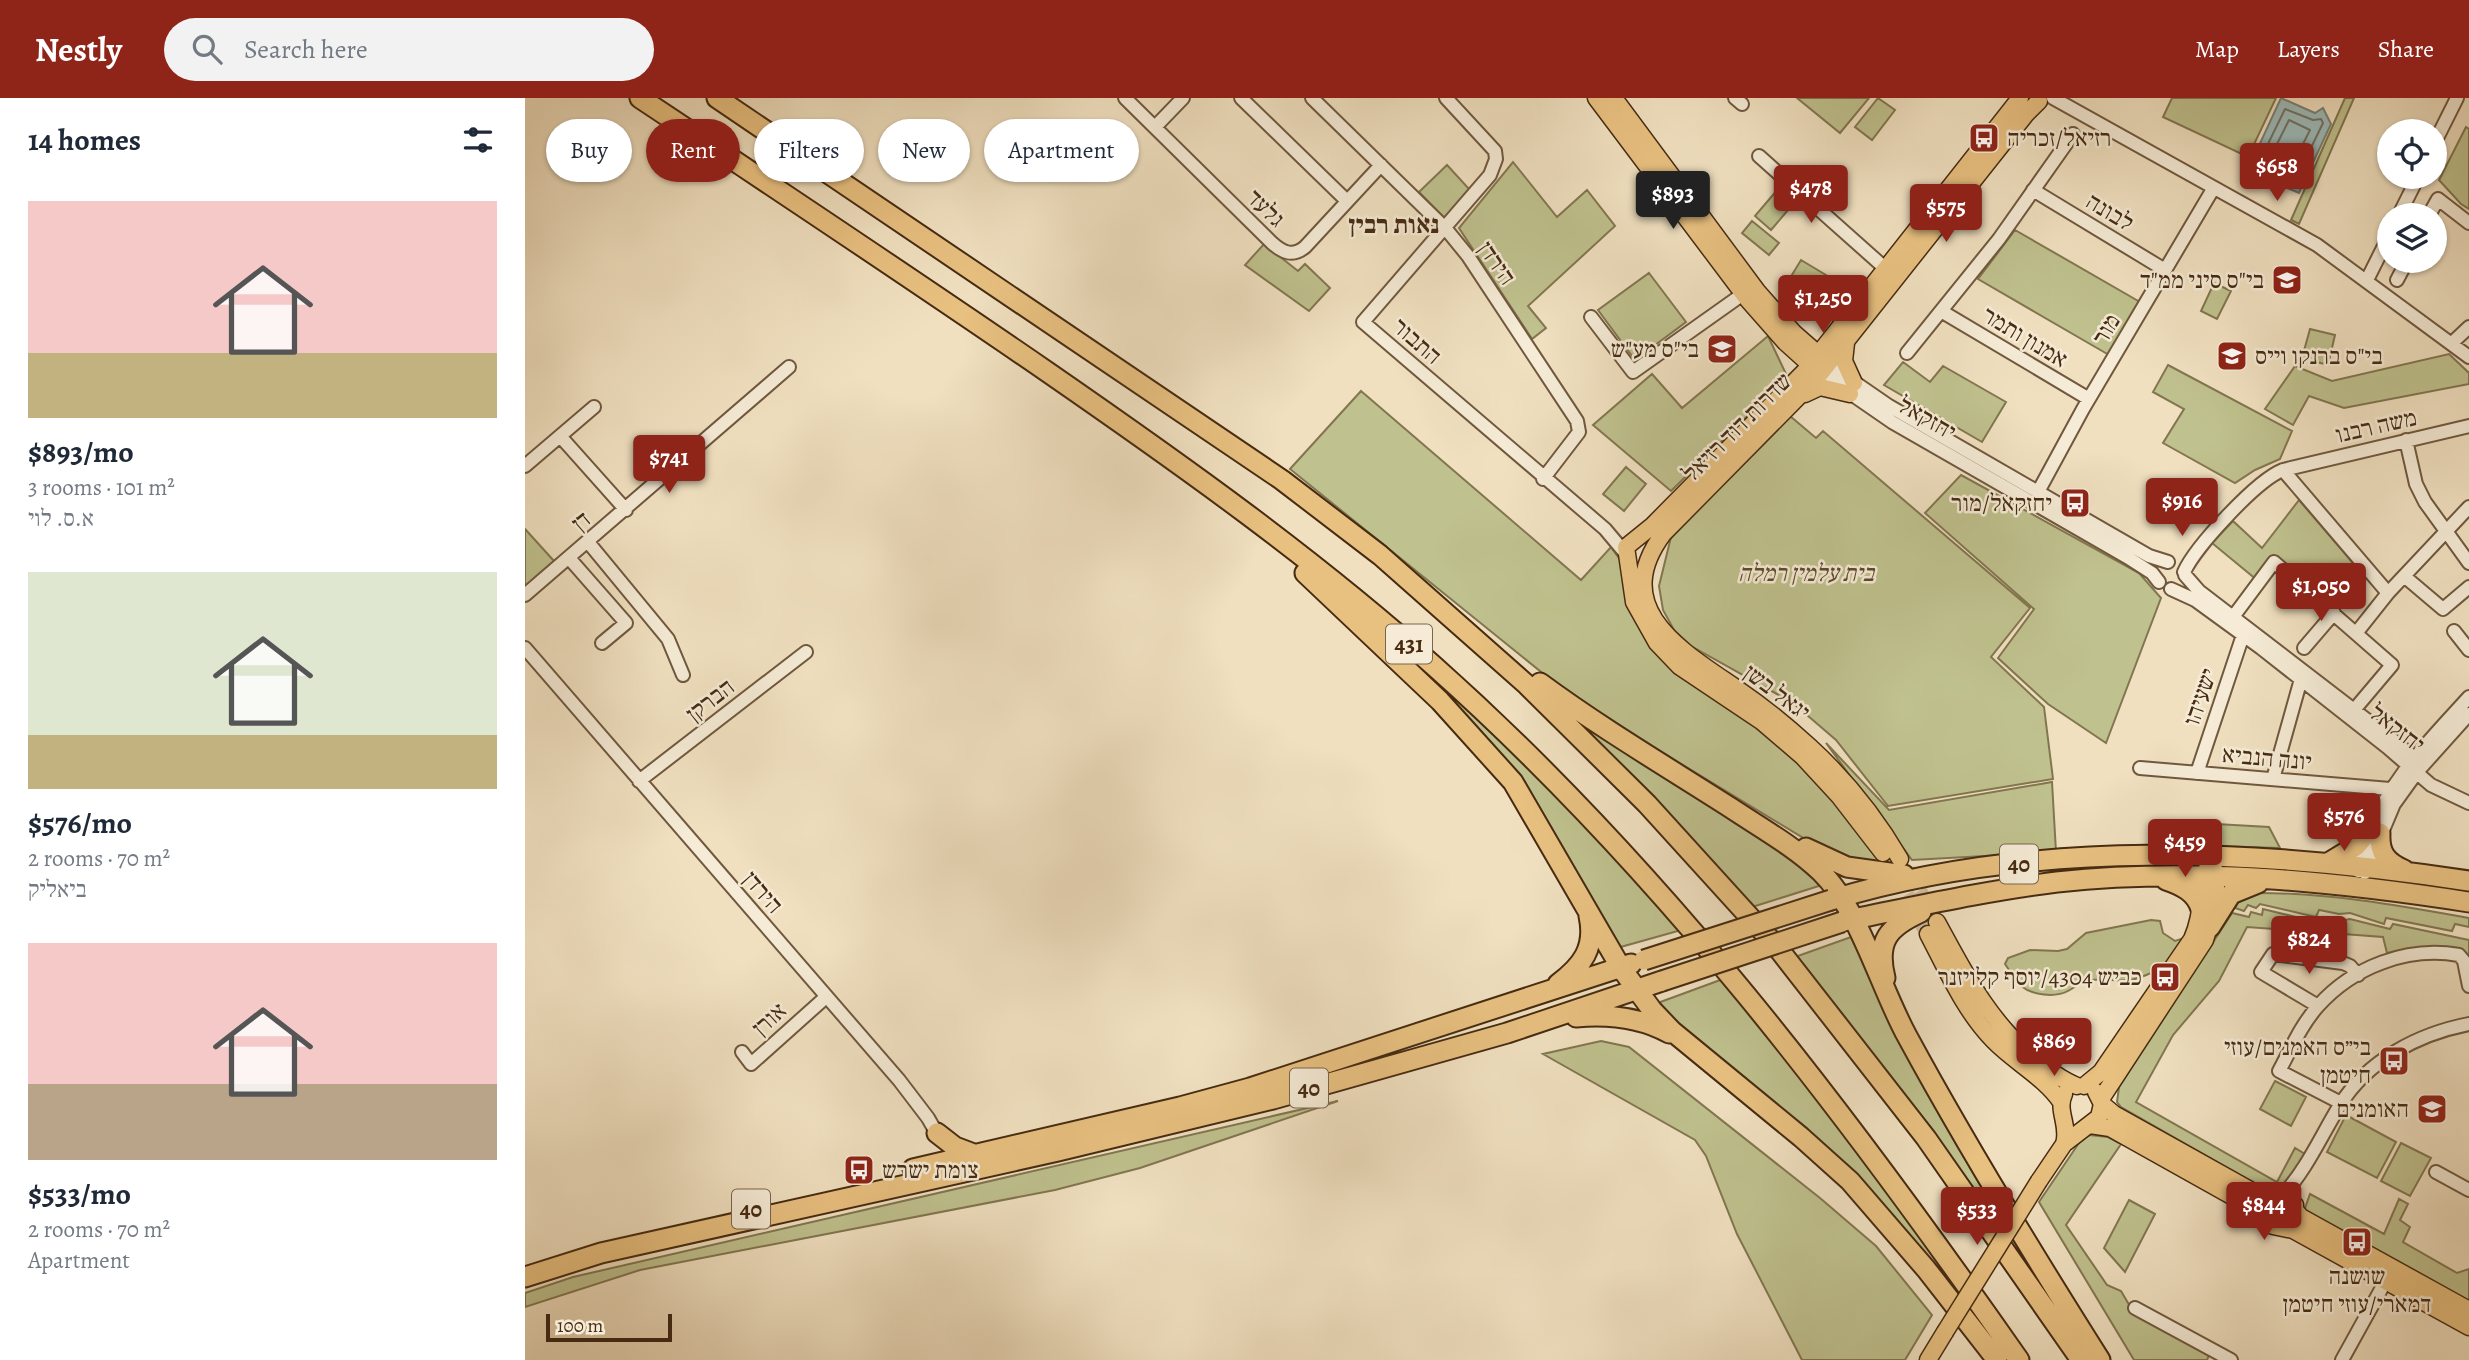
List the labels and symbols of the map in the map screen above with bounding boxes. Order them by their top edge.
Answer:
bus stop icon: רזיאל/זכריה [1967,121,2001,155]
place label: רזיאל/זכריה [2007,122,2111,154]
pin: $658 [2236,144,2318,203]
pin: $478 [1770,166,1852,225]
pin: $893 [1632,172,1714,231]
street label: גלעד [1240,182,1292,234]
pin: $575 [1905,184,1987,244]
street label: לבונה [2080,185,2140,239]
district label: נאות רבין [1349,207,1439,242]
street label: הירדן [1471,235,1523,291]
school or university icon: בי"ס סיני ממ"ד [2270,263,2304,297]
place label: בי"ס סיני ממ"ד [2140,264,2264,296]
pin: $1,250 [1766,275,1880,335]
street label: אמנון ותמר [1976,299,2074,375]
street label: מור [2084,308,2128,350]
street label: התבור [1385,311,1449,371]
school or university icon: בי"ס מע"ש [1705,332,1739,366]
place label: בי"ס מע"ש [1611,333,1699,365]
school or university icon: בי"ס ברנקו וייס [2215,339,2249,373]
place label: בי"ס ברנקו וייס [2255,340,2383,372]
street label: שדרות דוד רזיאל [1675,365,1799,489]
street label: יחזקאל [1892,389,1962,447]
street label: משה רבנו [2332,401,2420,451]
pin: $741 [628,436,710,495]
pin: $916 [2141,478,2223,538]
bus stop icon: יחזקאל/מור [2058,486,2092,520]
place label: יחזקאל/מור [1951,487,2052,519]
street label: דן [564,503,598,539]
park label: בית עלמין רמלה [1738,557,1876,589]
pin: $1,050 [2264,564,2378,623]
road number: 431 [1386,624,1432,664]
street label: יגאל בשן [1737,657,1817,727]
street label: ישעיהו [2175,664,2225,730]
street label: הברקן [679,671,741,729]
street label: יחזקאל [2363,696,2431,760]
street label: יונה הנביא [2221,738,2313,778]
pin: $576 [2303,794,2385,853]
pin: $459 [2144,820,2226,879]
road number: 40 [2000,844,2038,884]
street label: הירדן [736,864,790,920]
pin: $824 [2268,916,2350,976]
bus stop icon: כביש 4304/יוסף קלויזנר [2148,960,2182,994]
place label: כביש 4304/יוסף קלויזנר [1938,961,2142,993]
street label: אורן [745,995,793,1043]
pin: $869 [2013,1018,2095,1078]
place label: בי״ס האמנים/עוזי חיטמן [2224,1031,2371,1091]
bus stop icon: בי״ס האמנים/עוזי חיטמן [2377,1044,2411,1078]
road number: 40 [1290,1068,1328,1107]
school or university icon: האומנים [2415,1092,2449,1126]
place label: האומנים [2337,1093,2409,1125]
bus stop icon: צומת ישרש [842,1153,876,1187]
place label: צומת ישרש [882,1154,979,1186]
pin: $844 [2223,1182,2305,1242]
pin: $533 [1936,1188,2018,1247]
road number: 40 [732,1190,770,1228]
bus stop icon: שושנה דמארי/עוזי חיטמן [2340,1225,2374,1259]
place label: שושנה דמארי/עוזי חיטמן [2283,1260,2431,1320]
scale bar [546,1311,672,1343]

